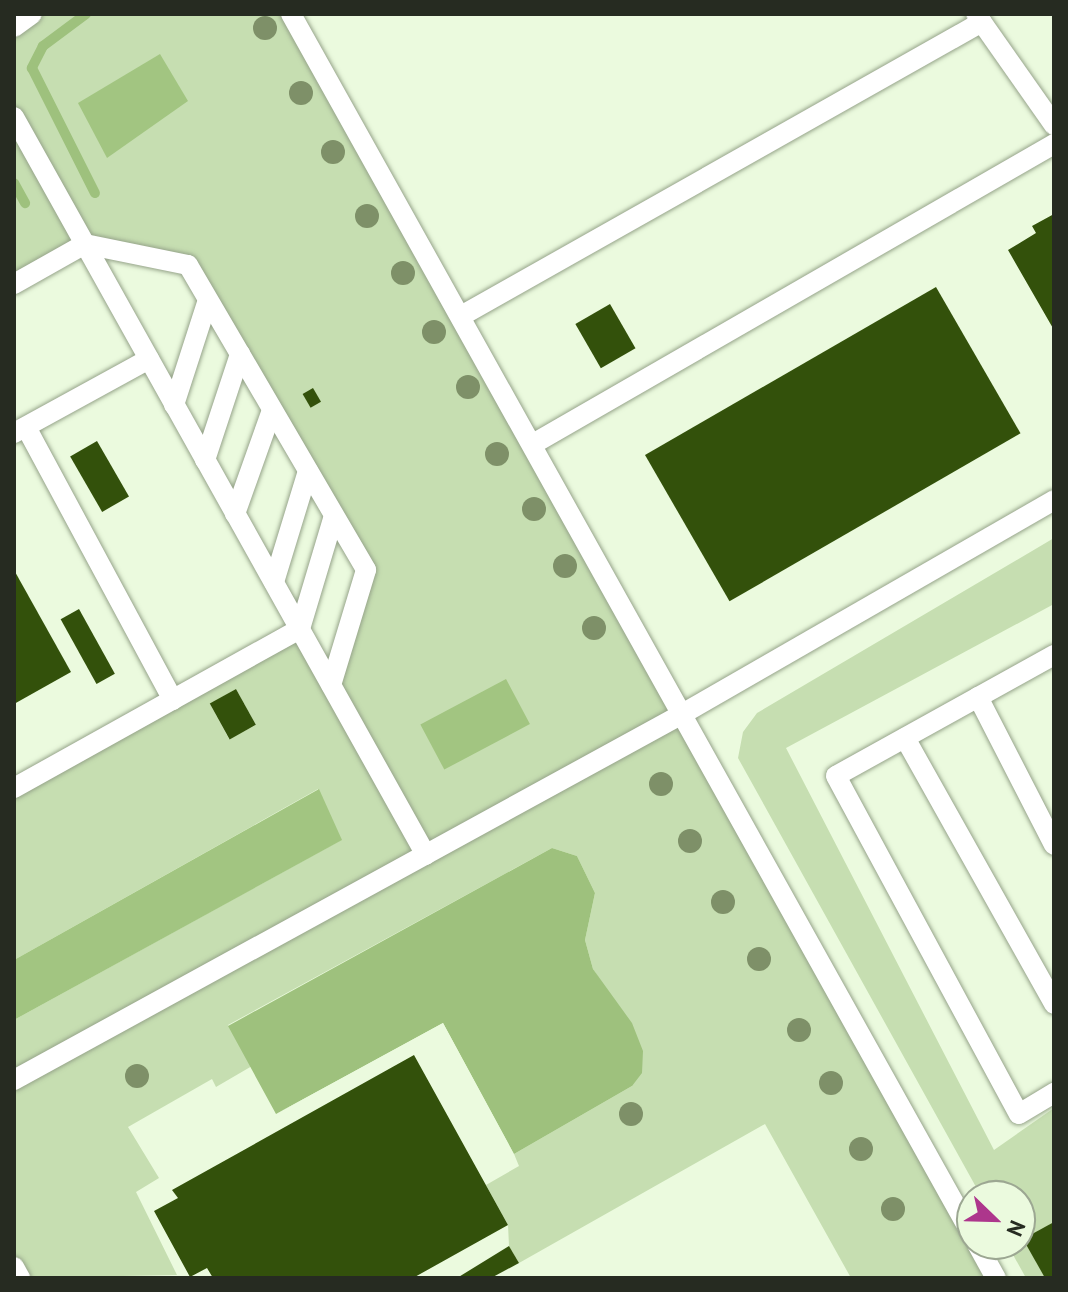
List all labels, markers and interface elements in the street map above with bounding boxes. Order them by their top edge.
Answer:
north arrow [956,1180,1036,1260]
text: N [1001,1216,1032,1241]

